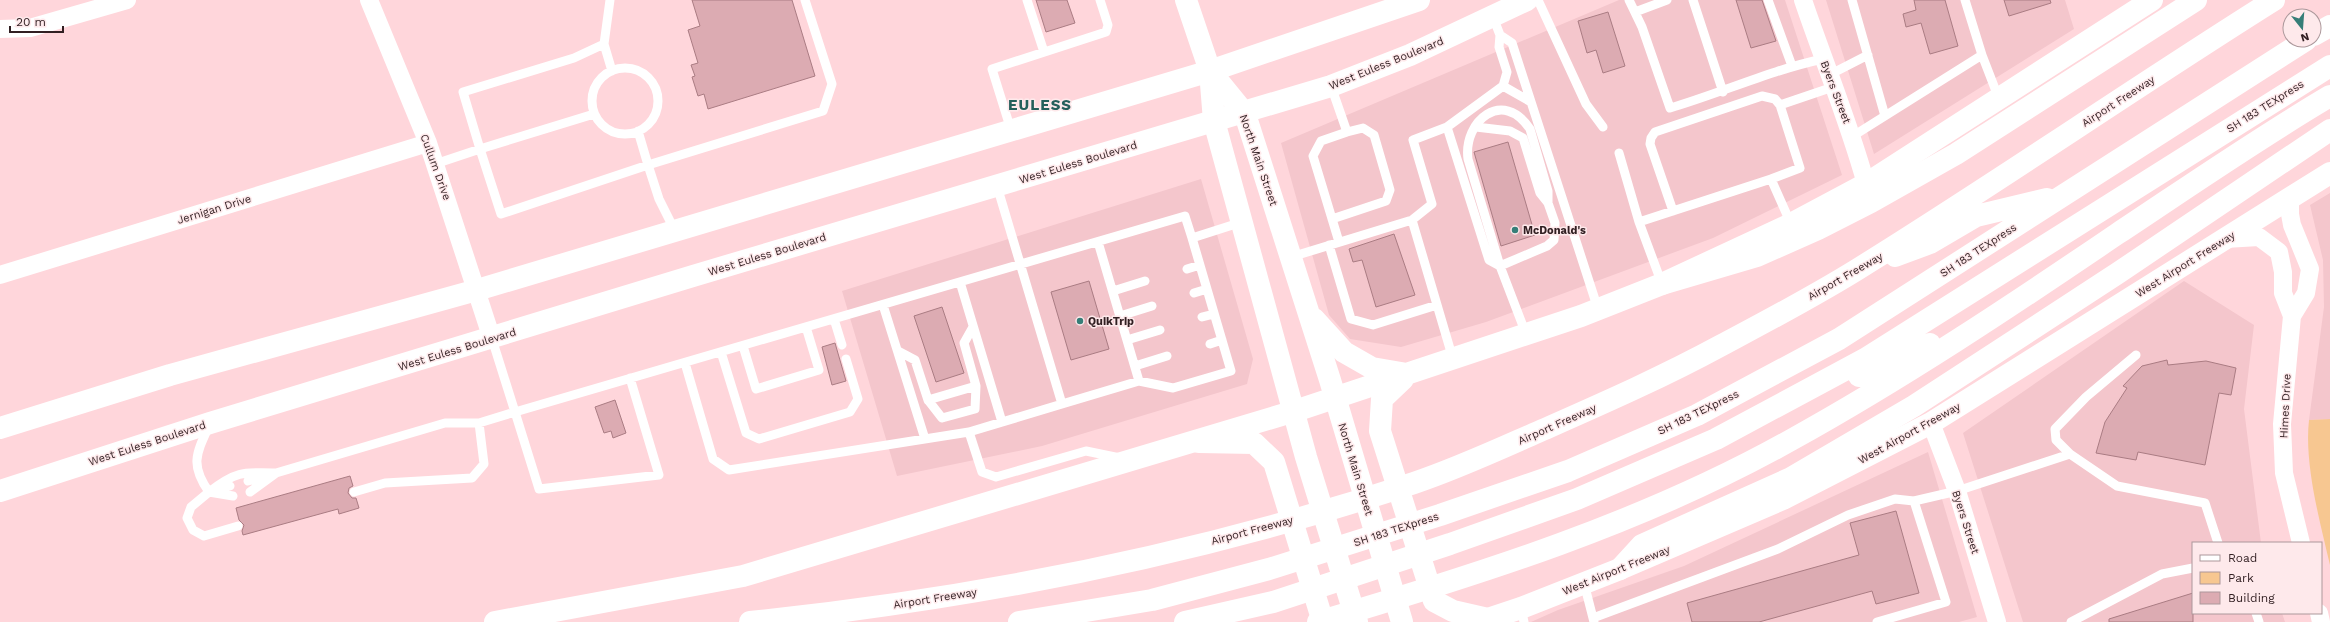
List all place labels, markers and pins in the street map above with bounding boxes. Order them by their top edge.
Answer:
place label: McDonald's [1523,224,1586,237]
marker: McDonald's [1510,225,1520,235]
place label: QuikTrip [1088,315,1134,328]
marker: QuikTrip [1075,316,1085,326]

